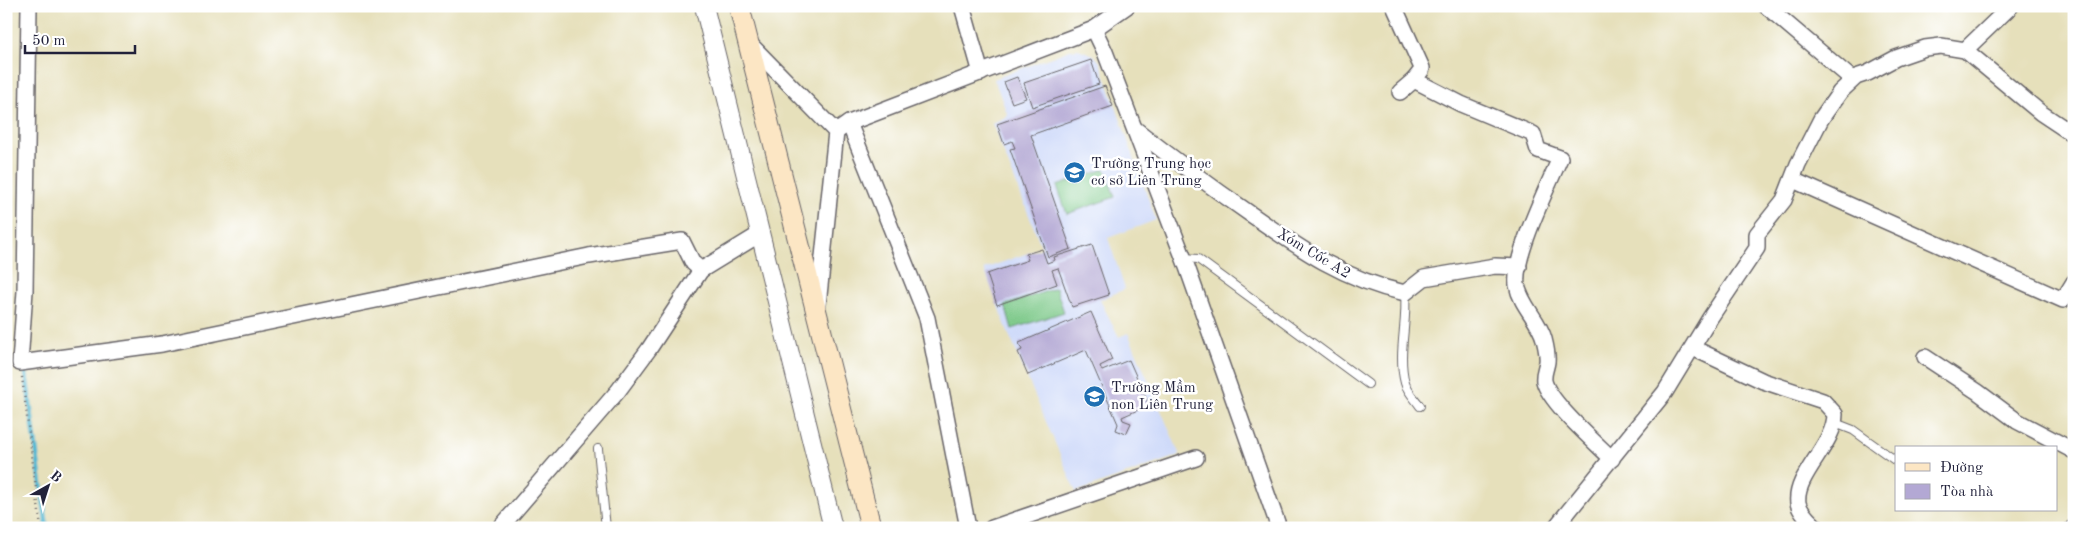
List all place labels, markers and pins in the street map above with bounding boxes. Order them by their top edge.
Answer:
place label: Trường Trung học cơ sở Liên Trung [1091,157,1212,189]
school or university icon: Trường Trung học cơ sở Liên Trung [1063,160,1087,184]
place label: Trường Mầm non Liên Trung [1111,379,1213,413]
school or university icon: Trường Mầm non Liên Trung [1083,384,1107,408]

